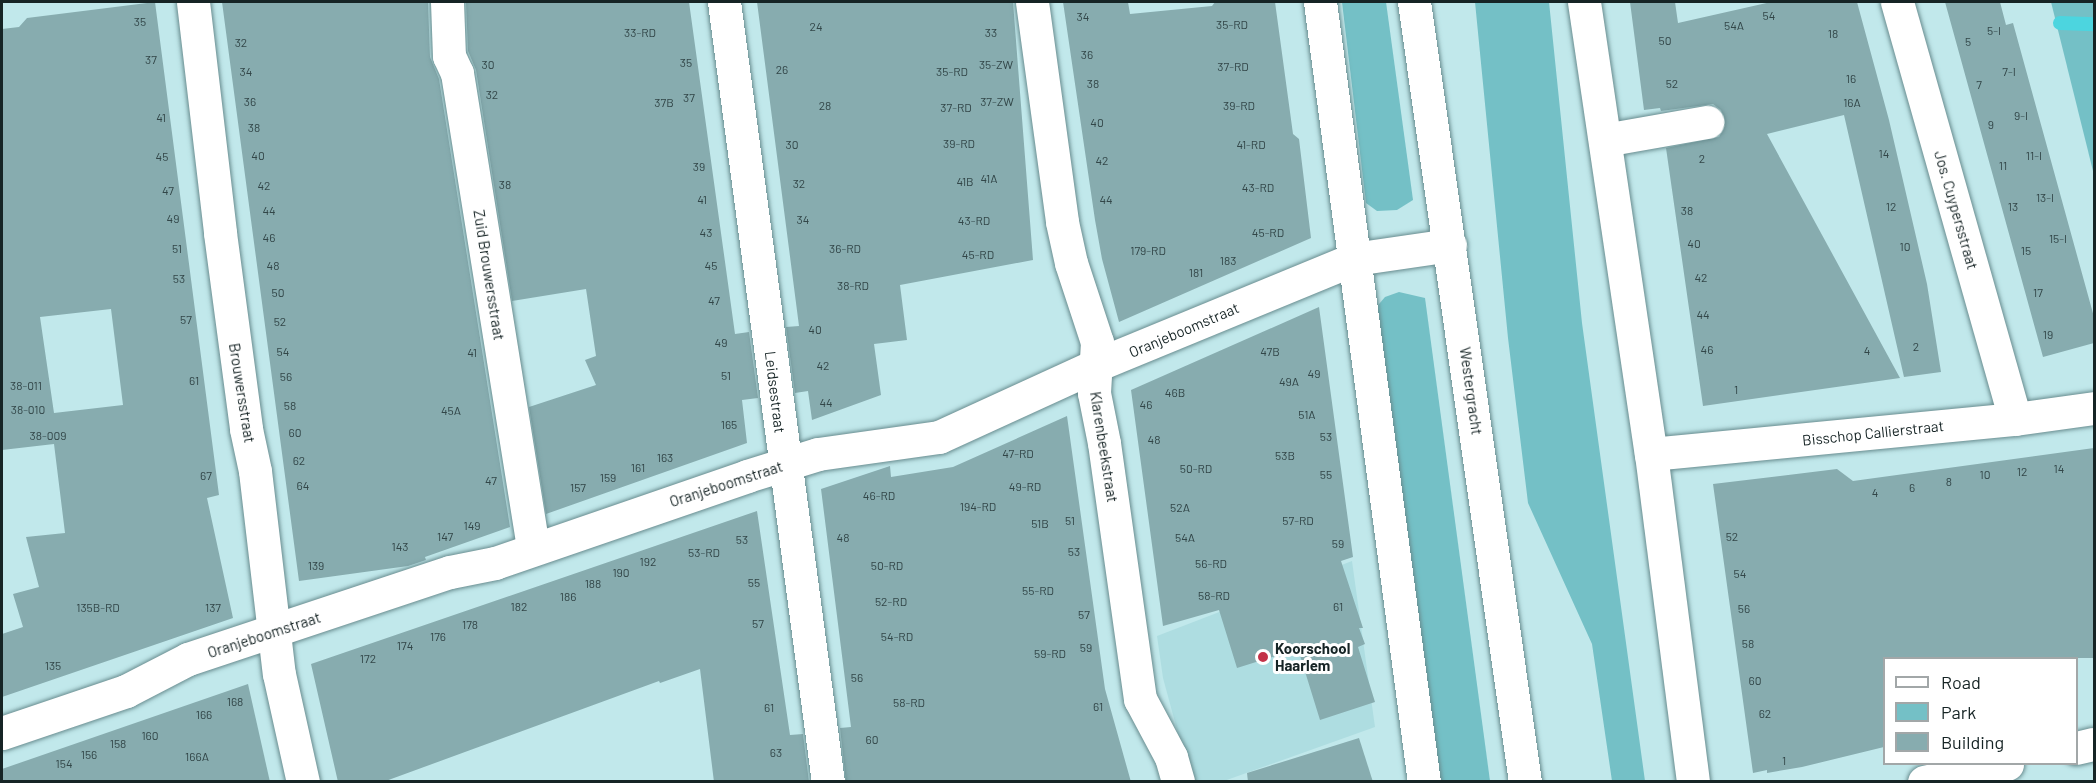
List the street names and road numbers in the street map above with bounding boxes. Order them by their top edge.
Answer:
street label: Jos. Cuypersstraat [1930,149,1982,271]
street label: Zuid Brouwersstraat [470,208,508,342]
street label: Oranjeboomstraat [1126,299,1242,361]
street label: Brouwersstraat [225,342,259,444]
street label: Westergracht [1456,346,1486,436]
street label: Leidsestraat [761,350,789,434]
street label: Klarenbeekstraat [1086,390,1122,504]
street label: Bisschop Callierstraat [1801,417,1945,449]
street label: Oranjeboomstraat [667,457,785,511]
street label: Oranjeboomstraat [205,608,323,662]

